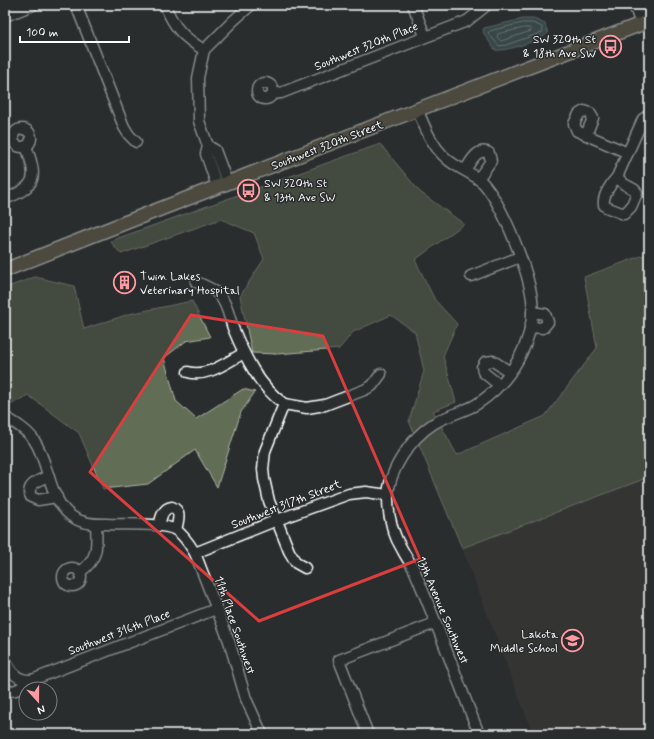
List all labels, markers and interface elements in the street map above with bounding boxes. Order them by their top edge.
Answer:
scale bar [20,18,129,44]
street label: Southwest 320th Place [312,19,421,75]
text: 100 m [26,25,58,41]
place label: SW 320th St & 18th Ave SW [523,32,597,62]
bus stop icon: SW 320th St & 18th Ave SW [598,33,624,59]
street label: Southwest 320th Street [269,117,386,175]
place label: SW 320th St & 13th Ave SW [264,176,336,206]
bus stop icon: SW 320th St & 13th Ave SW [236,177,262,203]
place label: Twin Lakes Veterinary Hospital [140,269,240,299]
building icon: Twin Lakes Veterinary Hospital [111,270,137,296]
street label: Southwest 317th Street [229,477,344,533]
street label: 13th Avenue Southwest [412,554,472,667]
street label: 11th Place Southwest [210,574,259,677]
street label: Southwest 316th Place [66,606,173,660]
place label: Lakota Middle School [490,627,559,657]
school or university icon: Lakota Middle School [560,628,586,654]
north arrow [18,681,58,721]
text: N [35,702,47,717]

